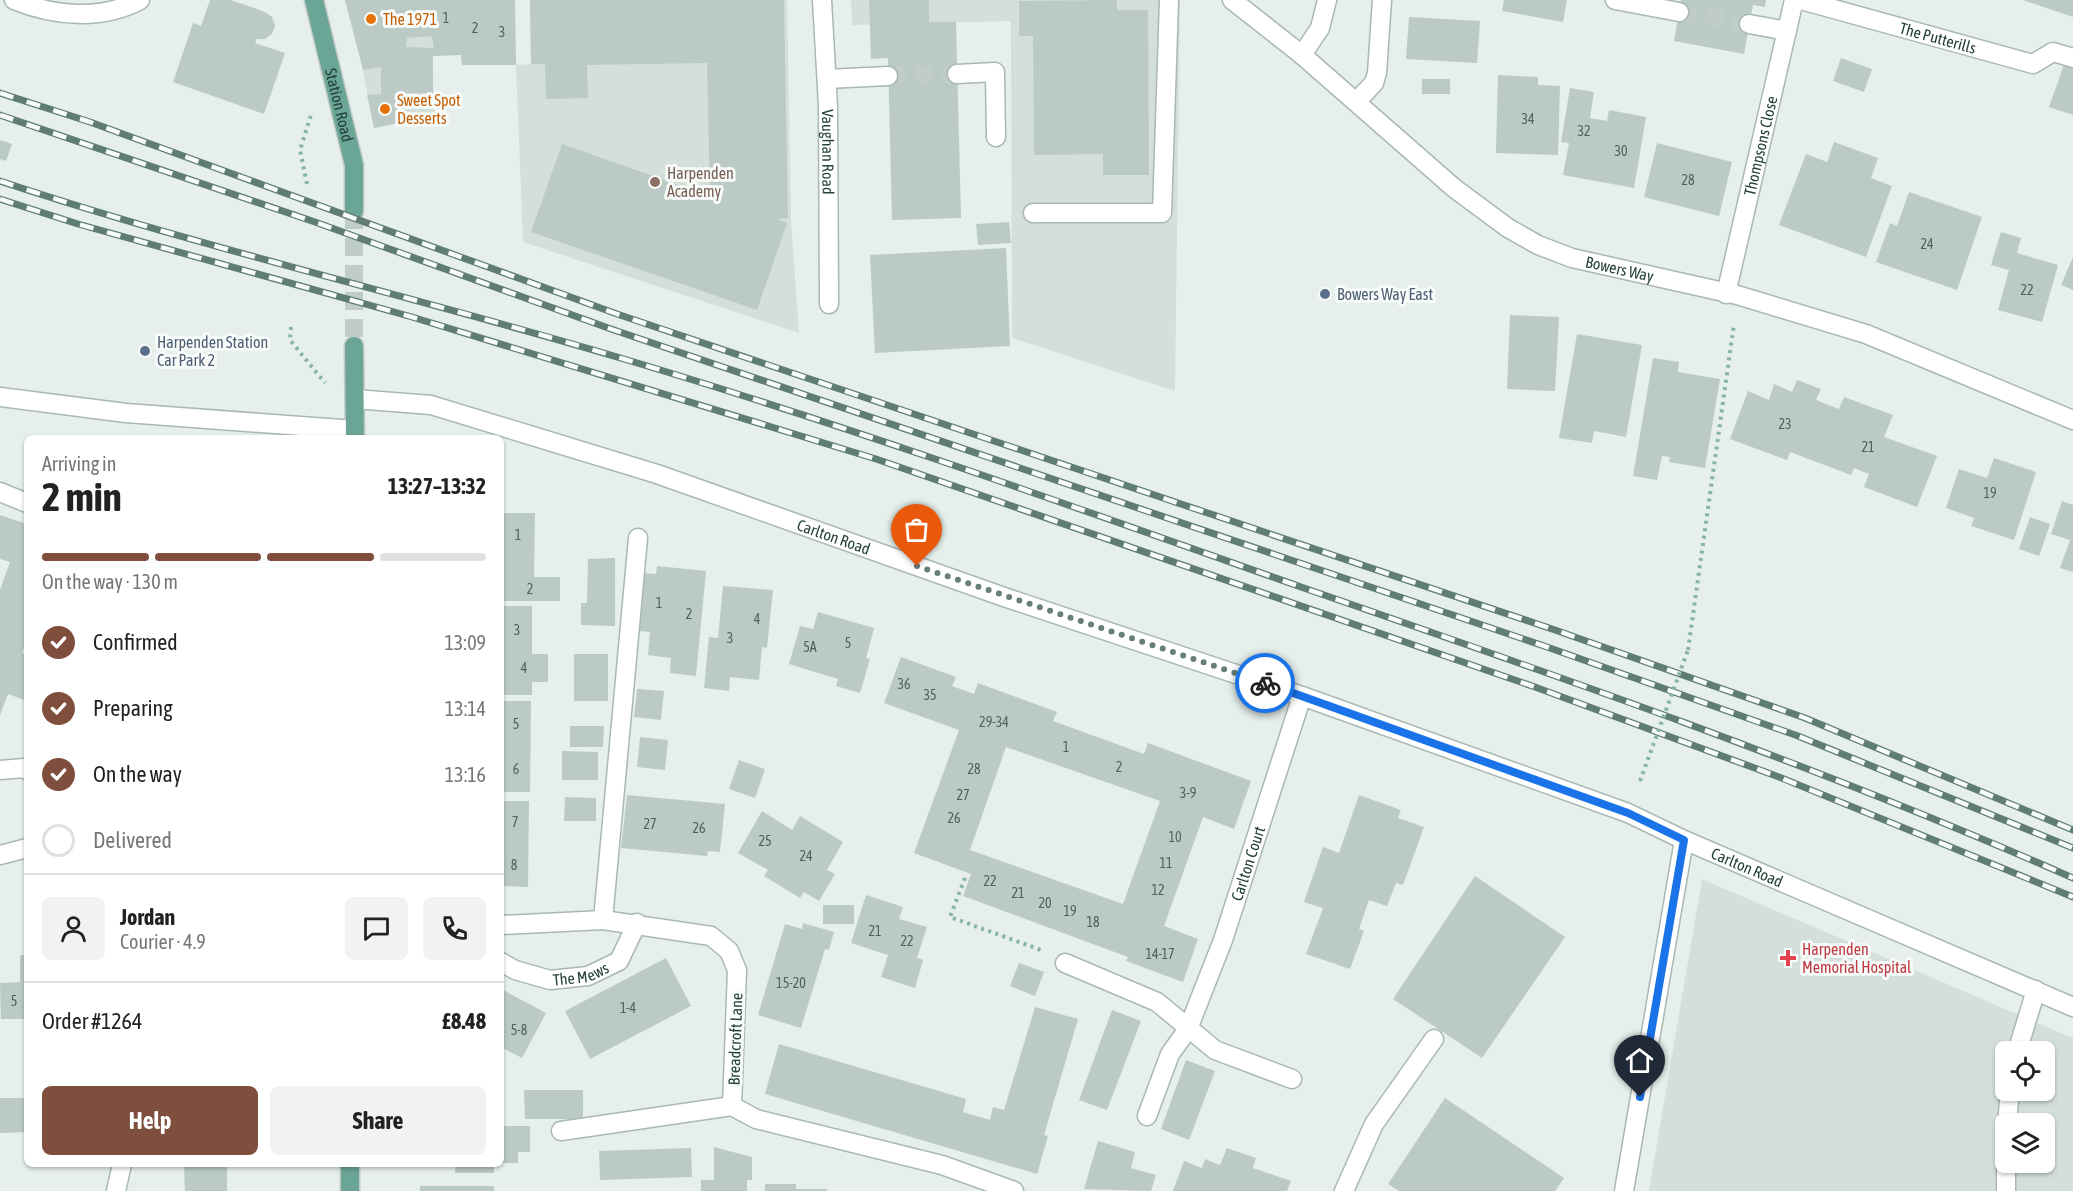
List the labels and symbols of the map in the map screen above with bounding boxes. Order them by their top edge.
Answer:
place label: The 1971 [383,10,437,28]
house number: 1 [443,10,449,26]
marker: The 1971 [364,12,378,26]
street label: The Putterills [1898,19,1978,57]
house number: 2 [472,20,478,36]
house number: 3 [499,24,505,40]
street label: Station Road [322,66,357,144]
place label: Sweet Spot Desserts [397,91,461,127]
street label: Thompsons Close [1740,94,1780,197]
marker: Sweet Spot Desserts [378,102,392,116]
street label: Vaughan Road [818,109,837,194]
house number: 34 [1521,111,1535,127]
house number: 32 [1577,123,1591,139]
house number: 30 [1614,143,1628,159]
place label: Harpenden Academy [667,164,734,201]
house number: 28 [1681,172,1695,188]
marker: Harpenden Academy [648,175,662,189]
house number: 24 [1920,236,1934,252]
street label: Bowers Way [1584,252,1656,286]
house number: 22 [2020,282,2034,298]
place label: Bowers Way East [1337,285,1433,304]
marker: Bowers Way East [1318,287,1332,301]
place label: Harpenden Station Car Park 2 [157,333,268,369]
marker: Harpenden Station Car Park 2 [138,344,152,358]
house number: 23 [1778,416,1792,432]
house number: 21 [1861,439,1875,455]
house number: 19 [1983,485,1997,501]
pin [891,504,942,566]
street label: Carlton Road [795,515,873,558]
house number: 1 [515,527,521,543]
house number: 2 [527,581,533,597]
house number: 1 [656,595,662,611]
house number: 2 [686,606,692,622]
house number: 4 [754,611,761,627]
house number: 3 [514,622,520,638]
house number: 3 [727,630,733,646]
house number: 5 [845,635,851,651]
house number: 5A [803,639,817,655]
courier [1235,653,1295,713]
house number: 4 [521,660,528,676]
house number: 36 [897,676,911,692]
house number: 35 [923,687,937,703]
house number: 29-34 [979,714,1009,730]
house number: 5 [513,716,519,732]
house number: 1 [1063,739,1069,755]
house number: 2 [1116,759,1122,775]
house number: 6 [513,761,520,777]
house number: 28 [967,761,981,777]
house number: 3-9 [1180,785,1196,801]
house number: 27 [956,787,970,803]
house number: 26 [947,810,961,826]
house number: 7 [512,814,518,830]
house number: 27 [643,816,657,832]
house number: 26 [692,820,706,836]
street label: Carlton Court [1227,824,1268,903]
house number: 10 [1168,829,1182,845]
house number: 25 [758,833,772,849]
street label: Carlton Road [1709,844,1786,890]
house number: 24 [799,848,813,864]
house number: 11 [1159,855,1173,871]
house number: 8 [511,857,518,873]
house number: 22 [983,873,997,889]
house number: 12 [1151,882,1165,898]
house number: 21 [1011,885,1025,901]
house number: 20 [1038,895,1052,911]
house number: 19 [1063,903,1077,919]
house number: 18 [1086,914,1100,930]
house number: 21 [868,923,882,939]
house number: 22 [900,933,914,949]
place label: Harpenden Memorial Hospital [1802,940,1912,977]
house number: 14-17 [1145,946,1175,962]
marker: Harpenden Memorial Hospital [1779,949,1797,967]
street label: The Mews [552,958,612,989]
house number: 15-20 [776,975,806,991]
street label: Breadcroft Lane [724,992,746,1086]
house number: 5 [11,993,17,1009]
house number: 1-4 [620,1000,636,1016]
house number: 5-8 [511,1022,528,1038]
pin [1614,1035,1665,1097]

